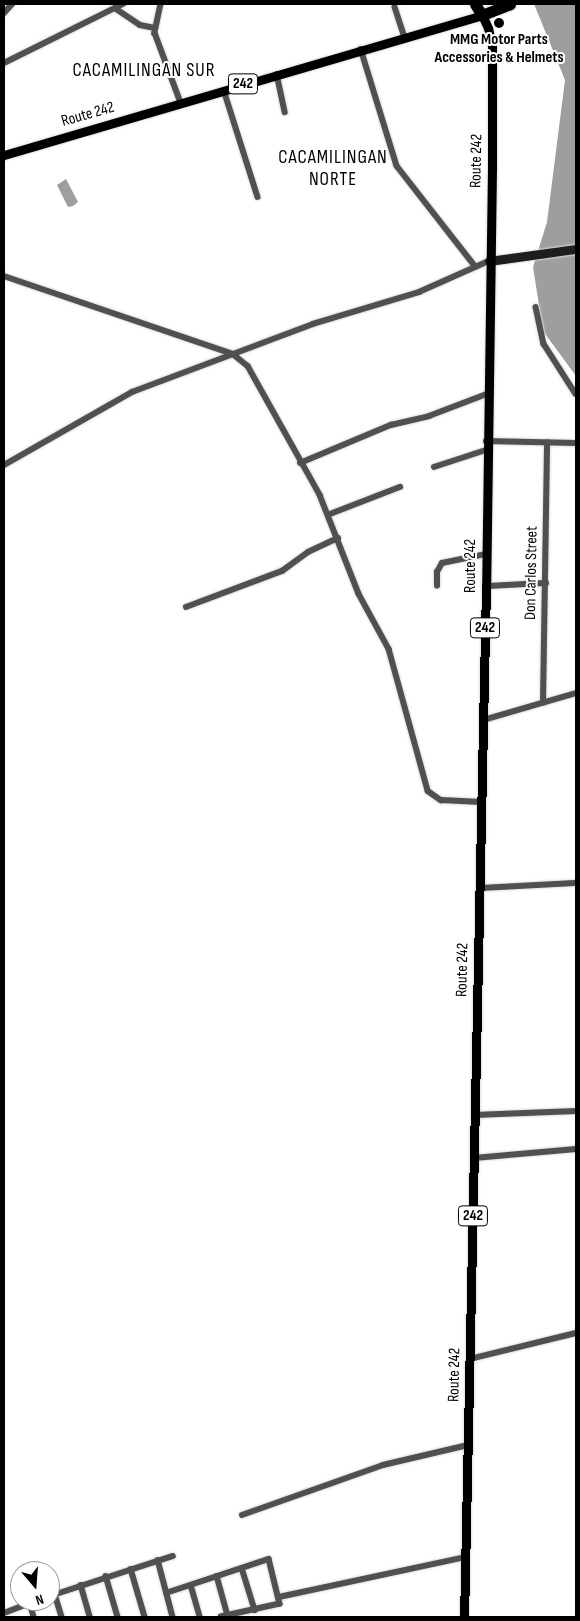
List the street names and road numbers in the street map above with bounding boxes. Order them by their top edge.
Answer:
road number: 242 [227,72,259,96]
street label: Route 242 [59,98,117,132]
street label: Route 242 [467,134,487,188]
street label: Don Carlos Street [522,526,542,620]
street label: Route 242 [461,539,481,593]
road number: 242 [469,616,501,640]
street label: Route 242 [453,943,473,997]
road number: 242 [457,1204,489,1228]
street label: Route 242 [445,1348,465,1402]

